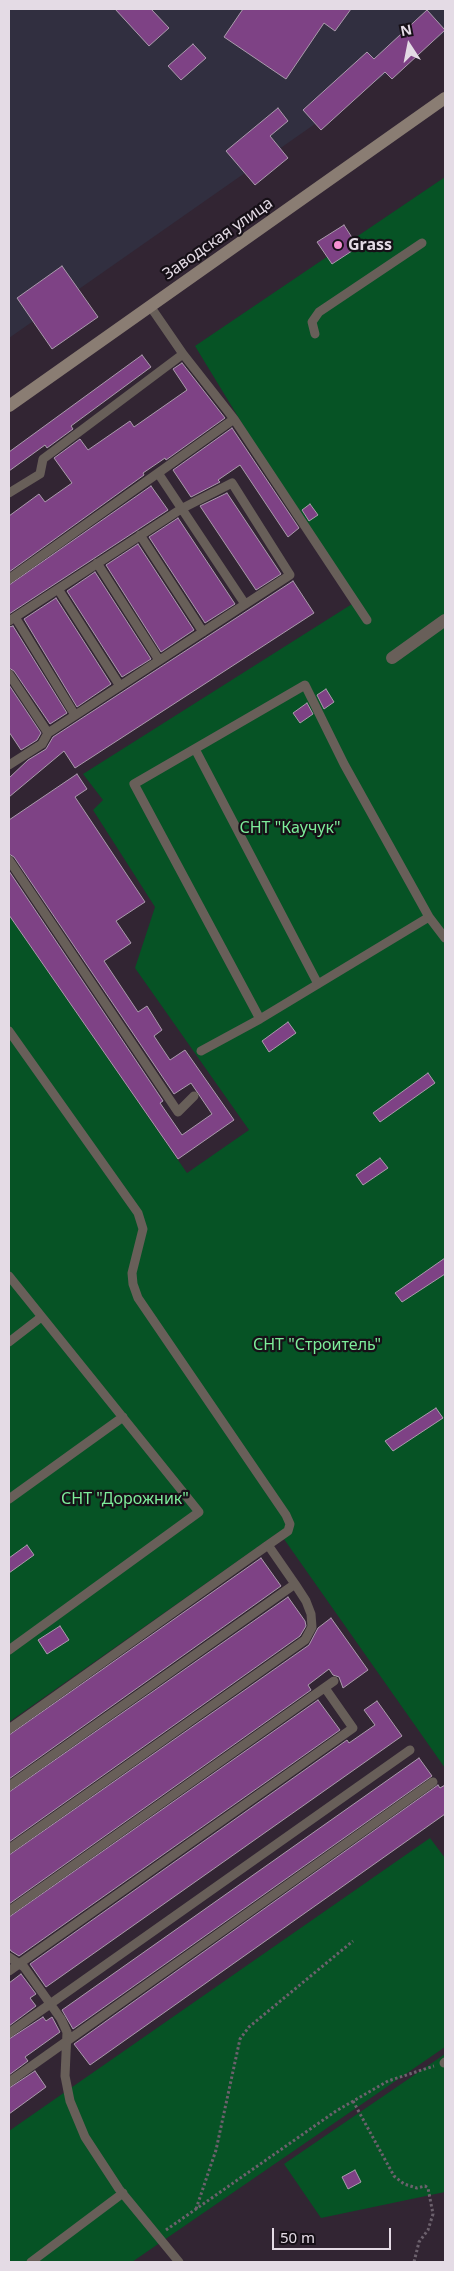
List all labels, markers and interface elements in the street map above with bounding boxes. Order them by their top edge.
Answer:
text: N [399,19,413,40]
north arrow [384,20,434,70]
street label: Заводская улица [159,194,277,284]
place label: Grass [348,235,392,255]
marker: Grass [332,239,344,251]
park label: СНТ "Каучук" [239,818,341,838]
park label: СНТ "Строитель" [253,1335,381,1355]
park label: СНТ "Дорожник" [61,1489,189,1509]
scale bar [274,2218,393,2250]
text: 50 m [280,2227,315,2247]

